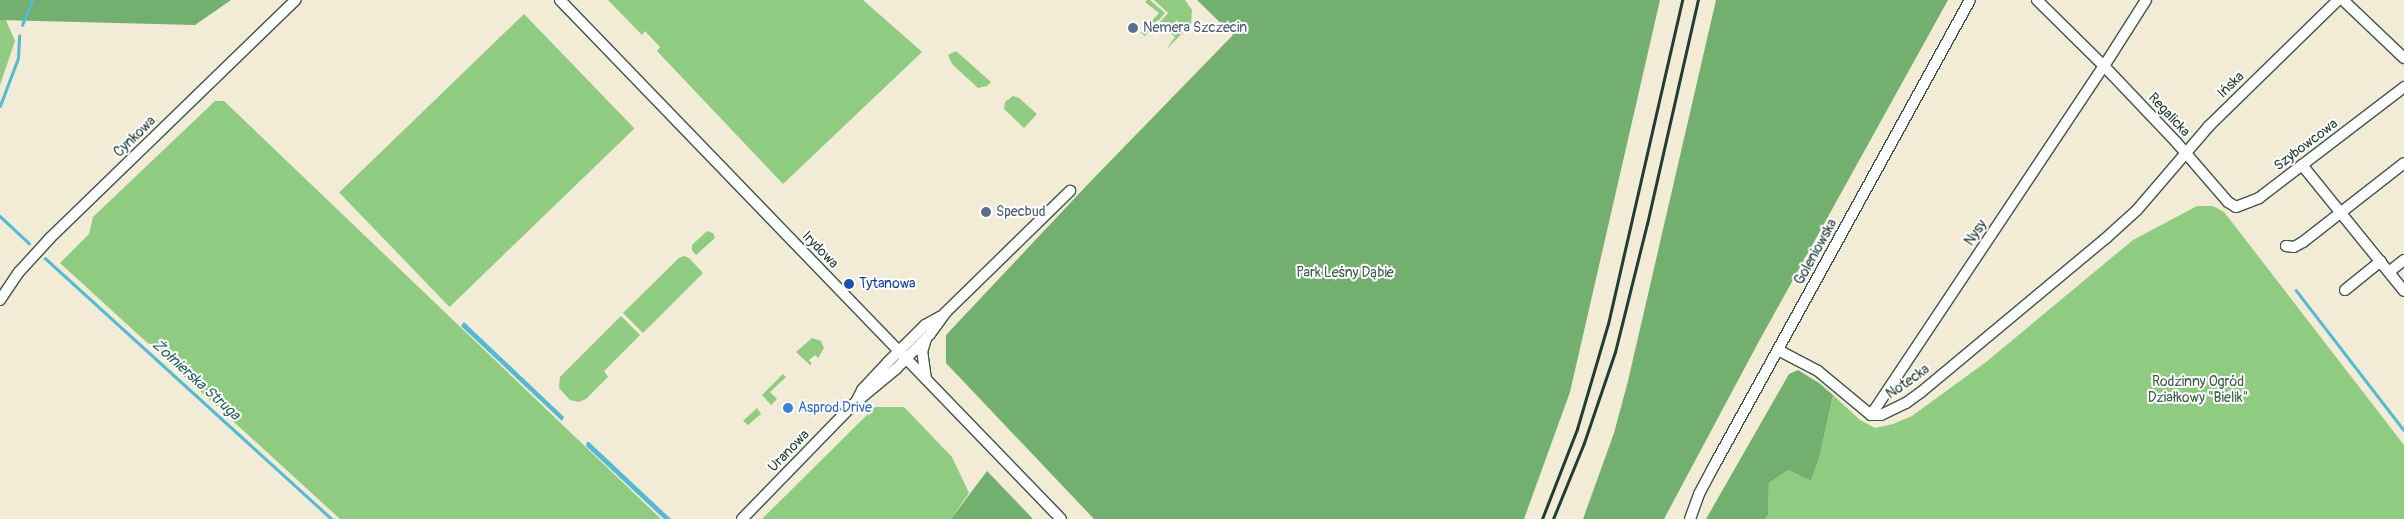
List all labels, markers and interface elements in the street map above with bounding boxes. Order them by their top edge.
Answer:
place label: Nemera Szczecin [1143,20,1247,36]
marker: Nemera Szczecin [1127,22,1139,34]
street label: Ińska [2214,68,2248,102]
street label: Regalicka [2144,90,2194,140]
street label: Cynkowa [111,113,159,161]
street label: Szybowcowa [2271,116,2341,174]
place label: Specbud [996,204,1046,220]
marker: Specbud [980,206,992,218]
street label: Goleniowska [1791,216,1841,288]
street label: Nysy [1961,217,1991,249]
street label: Irydowa [798,228,842,272]
park label: Park Leśny Dąbie [1296,265,1394,281]
place label: Tytanowa [859,276,916,292]
marker: Tytanowa [843,278,855,290]
water label: Żołnierska Struga [148,336,244,424]
street label: Notecka [1883,361,1933,403]
park label: Rodzinny Ogród Działkowy "Bielik" [2148,374,2248,407]
place label: Asprod Drive [798,400,872,416]
marker: Asprod Drive [782,402,794,414]
street label: Uranowa [765,426,813,476]

